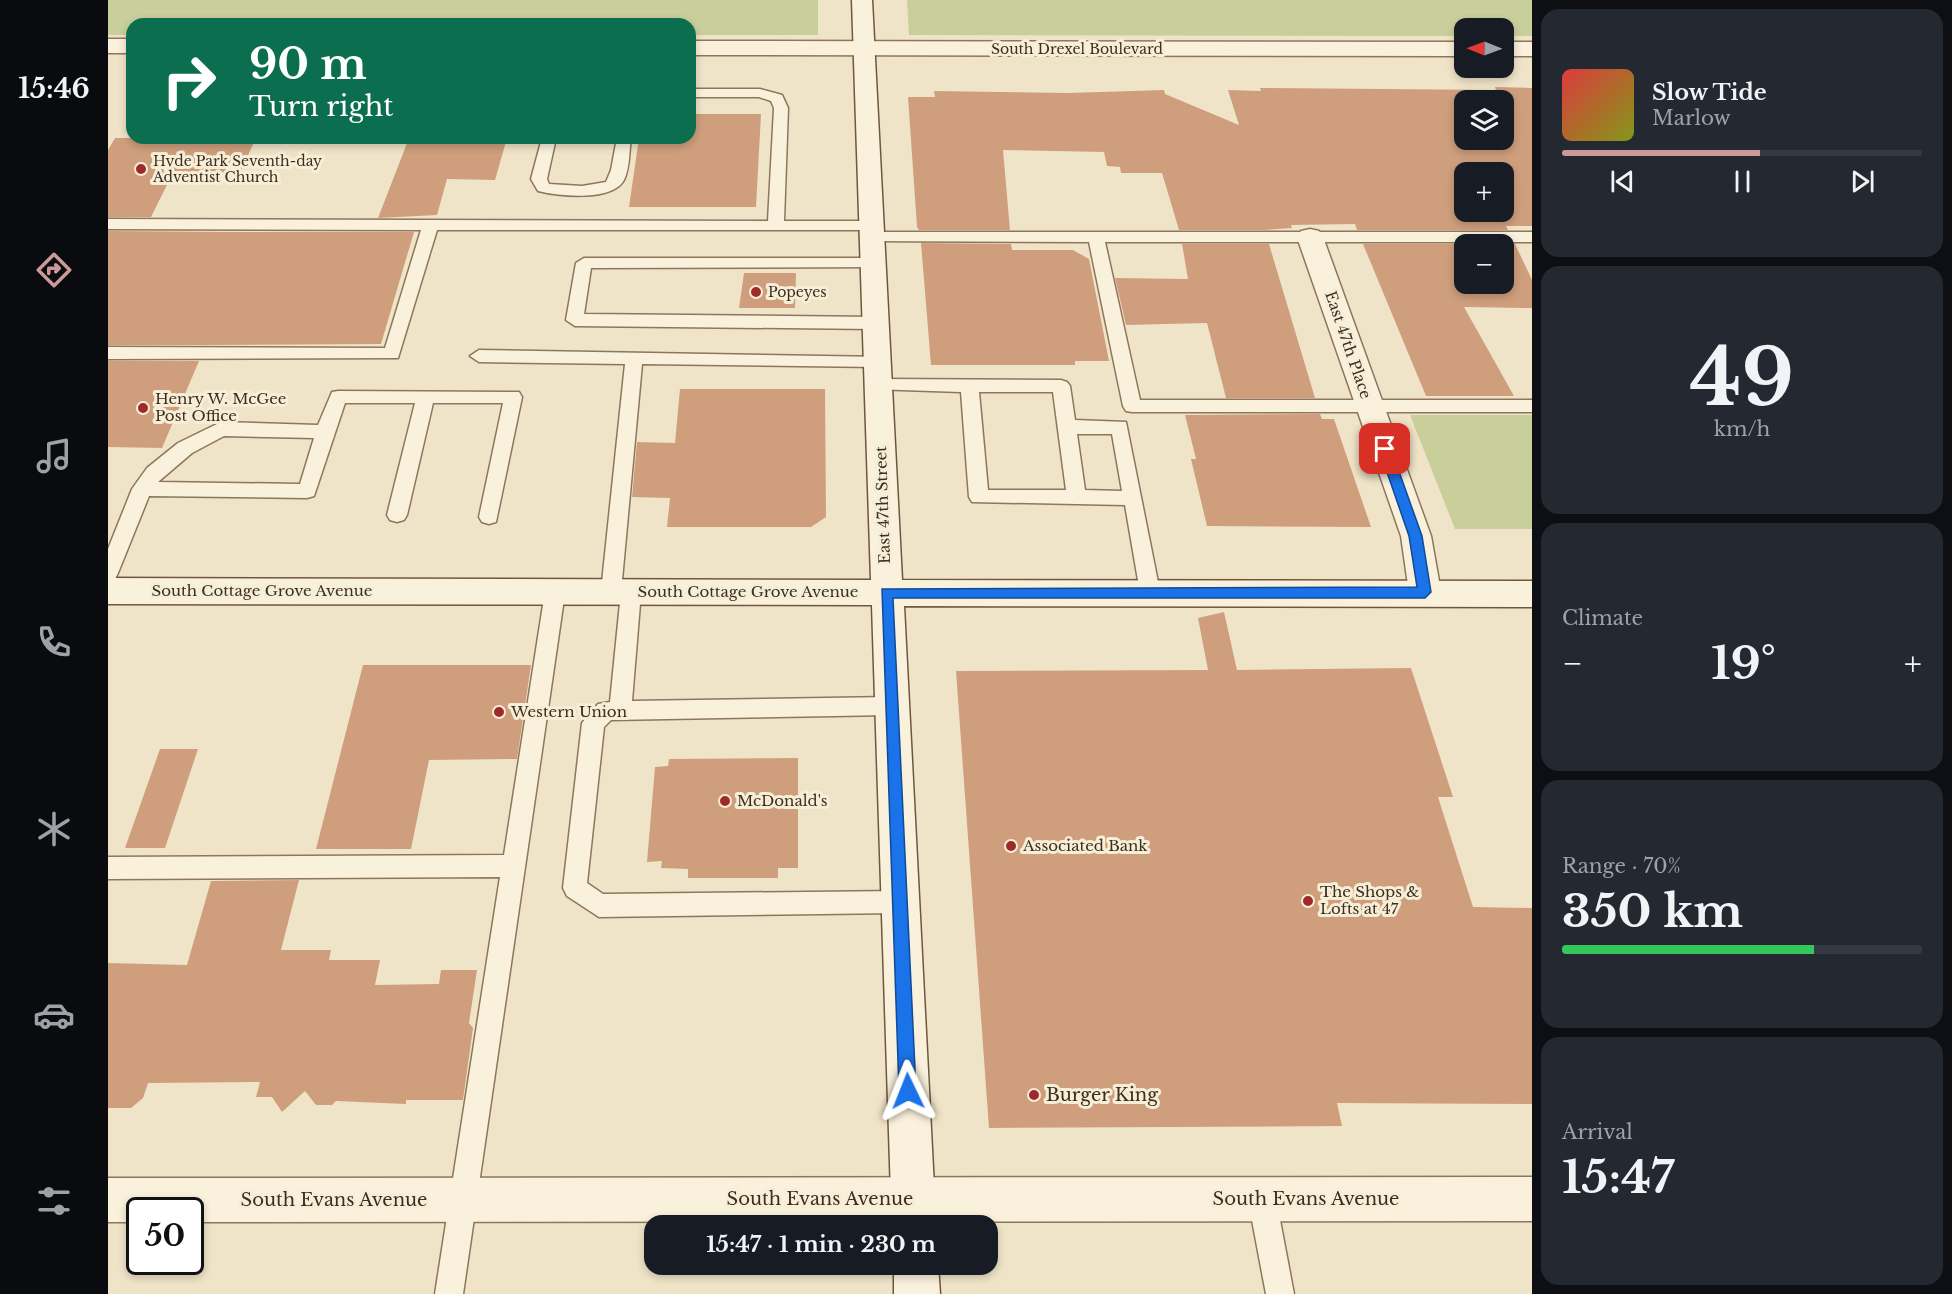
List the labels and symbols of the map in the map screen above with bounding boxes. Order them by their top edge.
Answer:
north arrow [1454,18,1514,78]
street label: South Drexel Boulevard [991,40,1164,58]
place label: Hyde Park Seventh-day Adventist Church [152,152,322,186]
marker: Hyde Park Seventh-day Adventist Church [134,162,148,176]
place label: Popeyes [768,283,827,301]
marker: Popeyes [749,285,763,299]
street label: East 47th Place [1321,288,1376,401]
place label: Henry W. McGee Post Office [155,389,286,425]
marker: Henry W. McGee Post Office [136,401,150,415]
pin [1359,423,1410,474]
street label: East 47th Street [871,446,894,564]
street label: South Cottage Grove Avenue [152,581,372,600]
street label: South Cottage Grove Avenue [638,582,858,601]
place label: Western Union [510,702,627,721]
marker: Western Union [492,705,506,719]
place label: McDonald's [737,791,828,810]
marker: McDonald's [718,794,732,808]
place label: Associated Bank [1022,836,1148,855]
marker: Associated Bank [1004,839,1018,853]
place label: The Shops & Lofts at 47 [1320,882,1420,918]
marker: The Shops & Lofts at 47 [1301,894,1315,908]
position arrow [876,1059,940,1123]
place label: Burger King [1046,1084,1158,1106]
marker: Burger King [1027,1088,1041,1102]
street label: South Evans Avenue [727,1188,913,1210]
street label: South Evans Avenue [1213,1188,1399,1210]
street label: South Evans Avenue [241,1189,427,1211]
speed limit sign: 50 [126,1197,204,1275]

